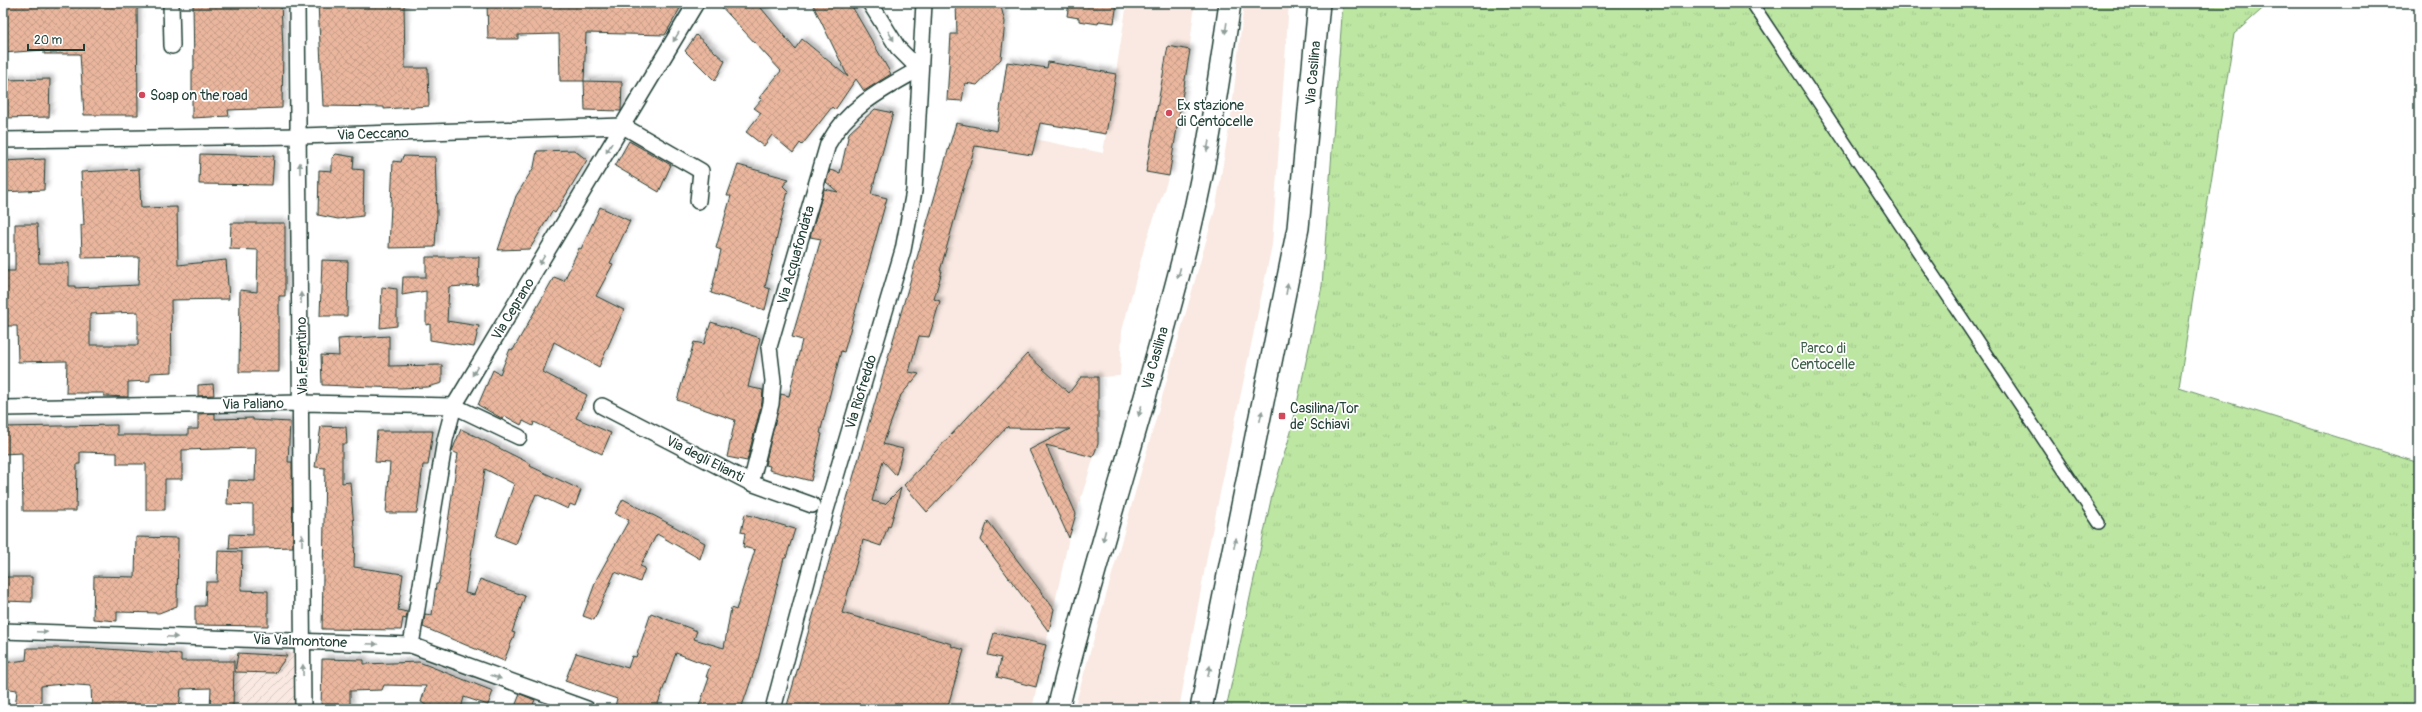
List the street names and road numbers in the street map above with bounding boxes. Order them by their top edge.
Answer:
street label: Via Casilina [1302,40,1324,106]
street label: Via Ceccano [337,124,410,144]
street label: Via Acquafondata [774,204,818,306]
street label: Via Ceprano [488,274,538,343]
street label: Via Ferentino [293,316,311,395]
street label: Via Casilina [1138,325,1172,391]
street label: Via Riofreddo [842,352,880,431]
street label: Via Paliano [222,395,284,413]
street label: Via degli Elianti [663,432,747,486]
street label: Via Valmontone [253,631,347,651]

